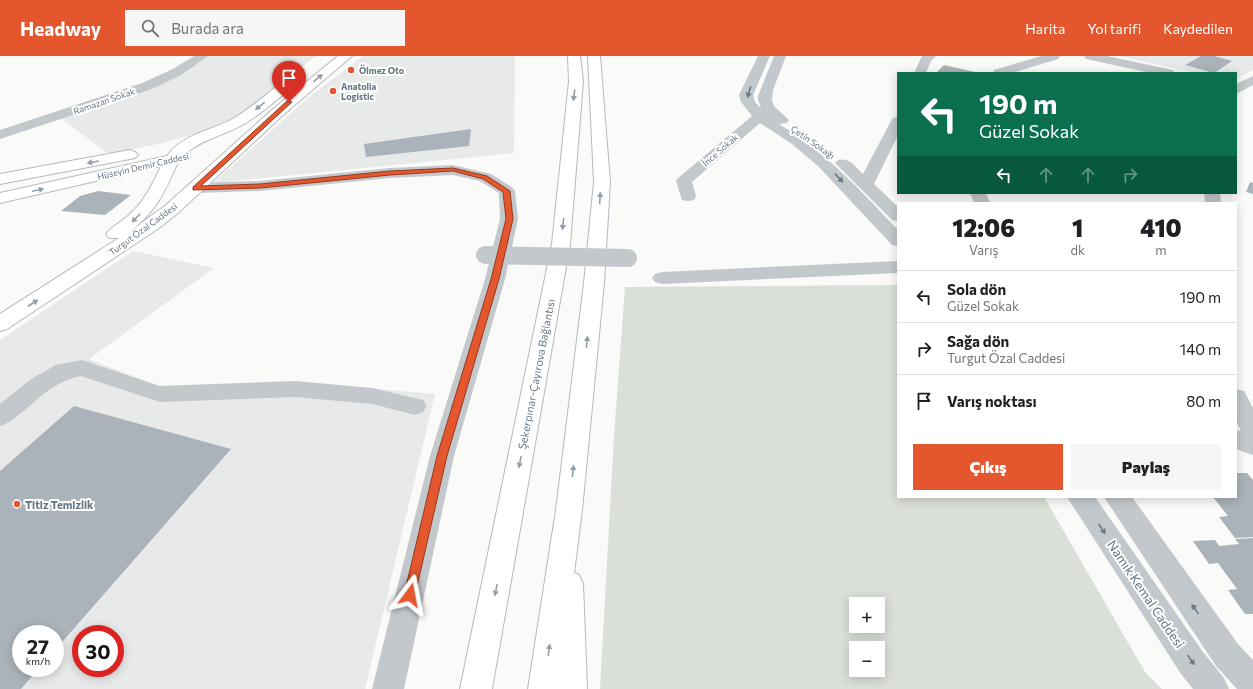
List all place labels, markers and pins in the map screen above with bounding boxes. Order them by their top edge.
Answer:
pin [272,61,306,102]
place label: Ölmez Oto [359,64,405,76]
marker: Ölmez Oto [346,65,356,75]
place label: Anatolia Logistic [341,81,377,102]
marker: Anatolia Logistic [328,86,338,96]
place label: Titiz Temizlik [25,498,94,511]
marker: Titiz Temizlik [12,499,22,509]

